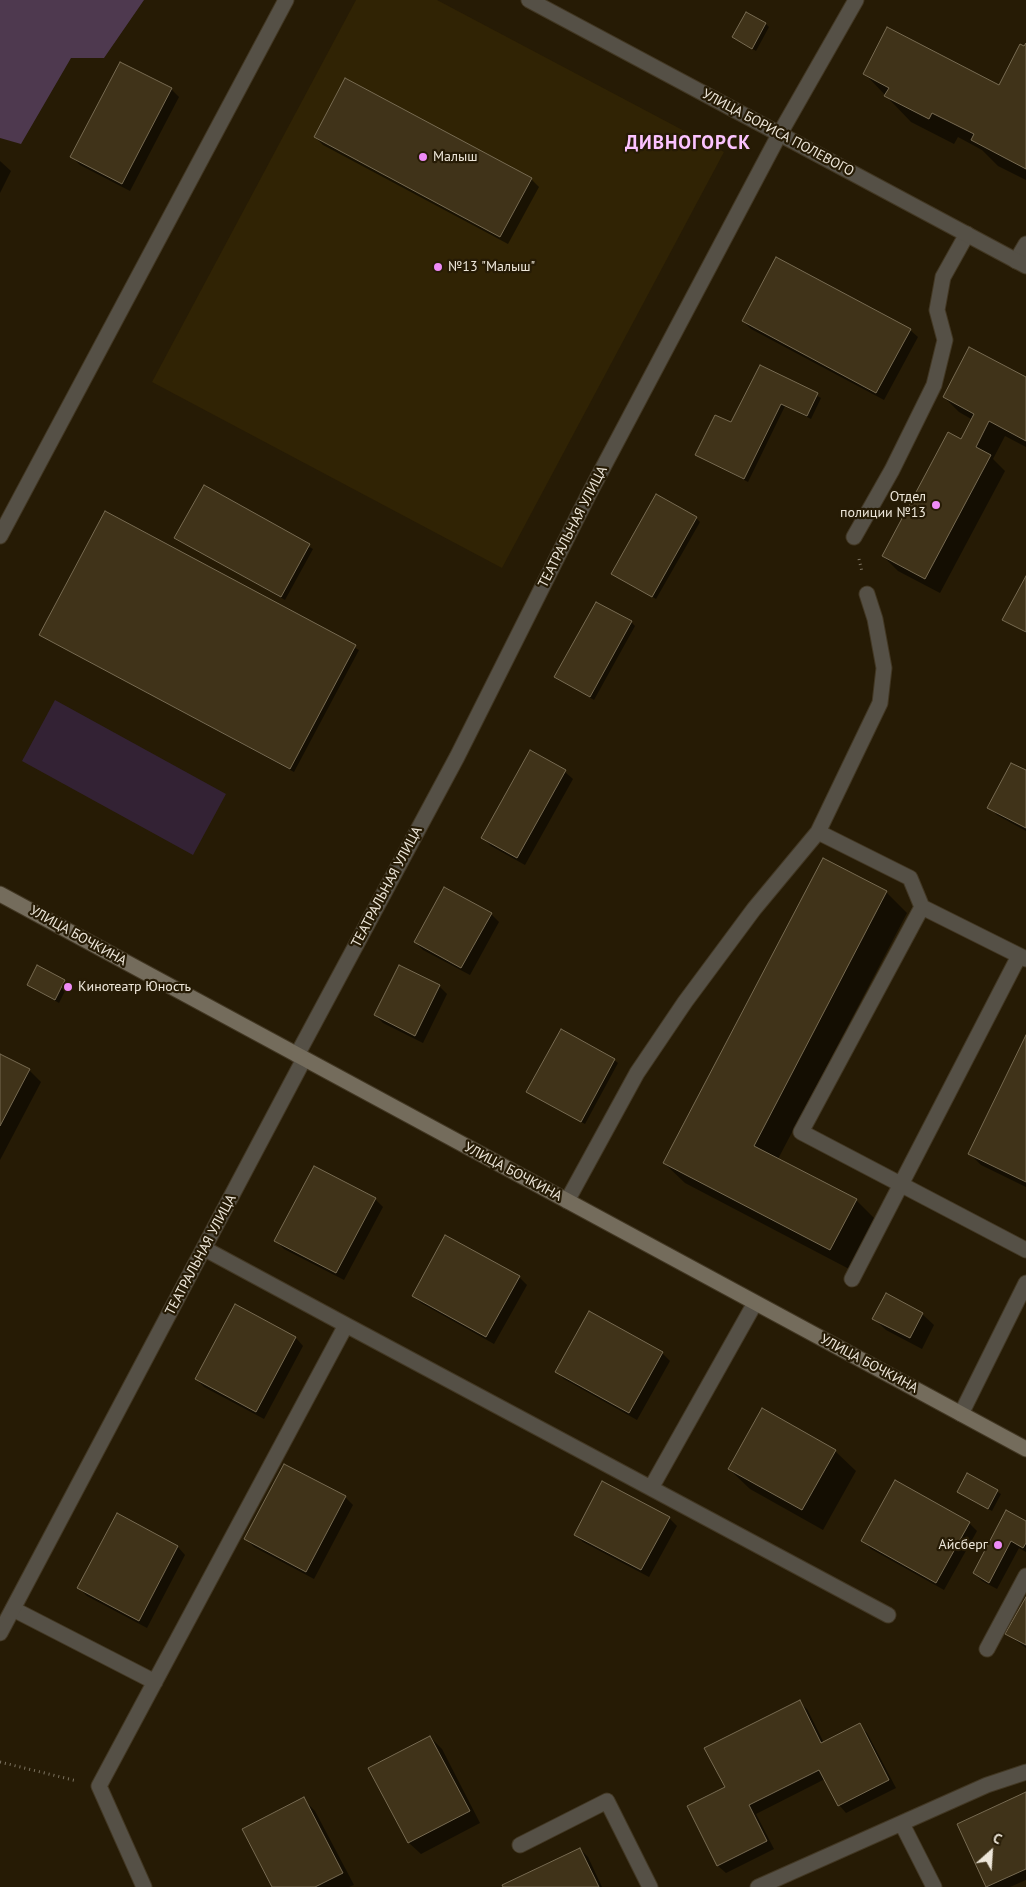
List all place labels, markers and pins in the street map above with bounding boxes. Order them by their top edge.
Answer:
place label: Малыш [433,149,478,165]
marker: Малыш [417,151,429,163]
place label: №13 "Малыш" [448,259,535,275]
marker: №13 "Малыш" [432,261,444,273]
place label: Отдел полиции №13 [840,489,926,522]
marker: Отдел полиции №13 [930,499,942,511]
place label: Кинотеатр Юность [78,979,191,995]
marker: Кинотеатр Юность [62,981,74,993]
place label: Айсберг [938,1537,988,1553]
marker: Айсберг [992,1539,1004,1551]

